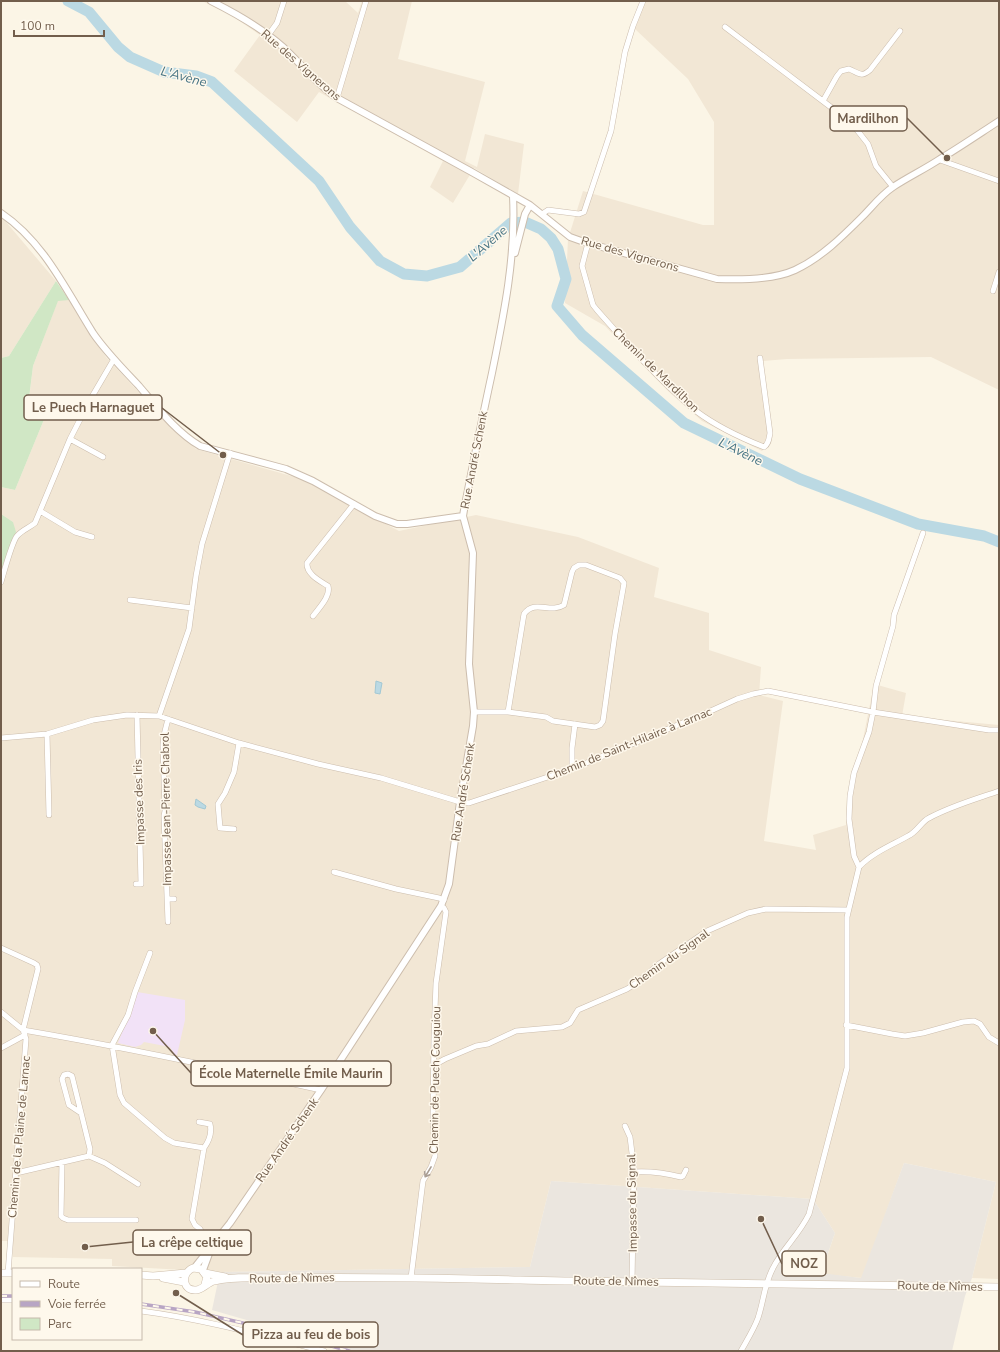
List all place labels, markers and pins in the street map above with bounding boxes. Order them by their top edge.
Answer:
callout: Mardilhon [830,106,907,131]
callout: Le Puech Harnaguet [24,395,162,420]
callout: École Maternelle Émile Maurin [191,1061,391,1086]
callout: La crêpe celtique [133,1230,251,1255]
callout: NOZ [782,1251,826,1276]
callout: Pizza au feu de bois [243,1322,378,1347]

